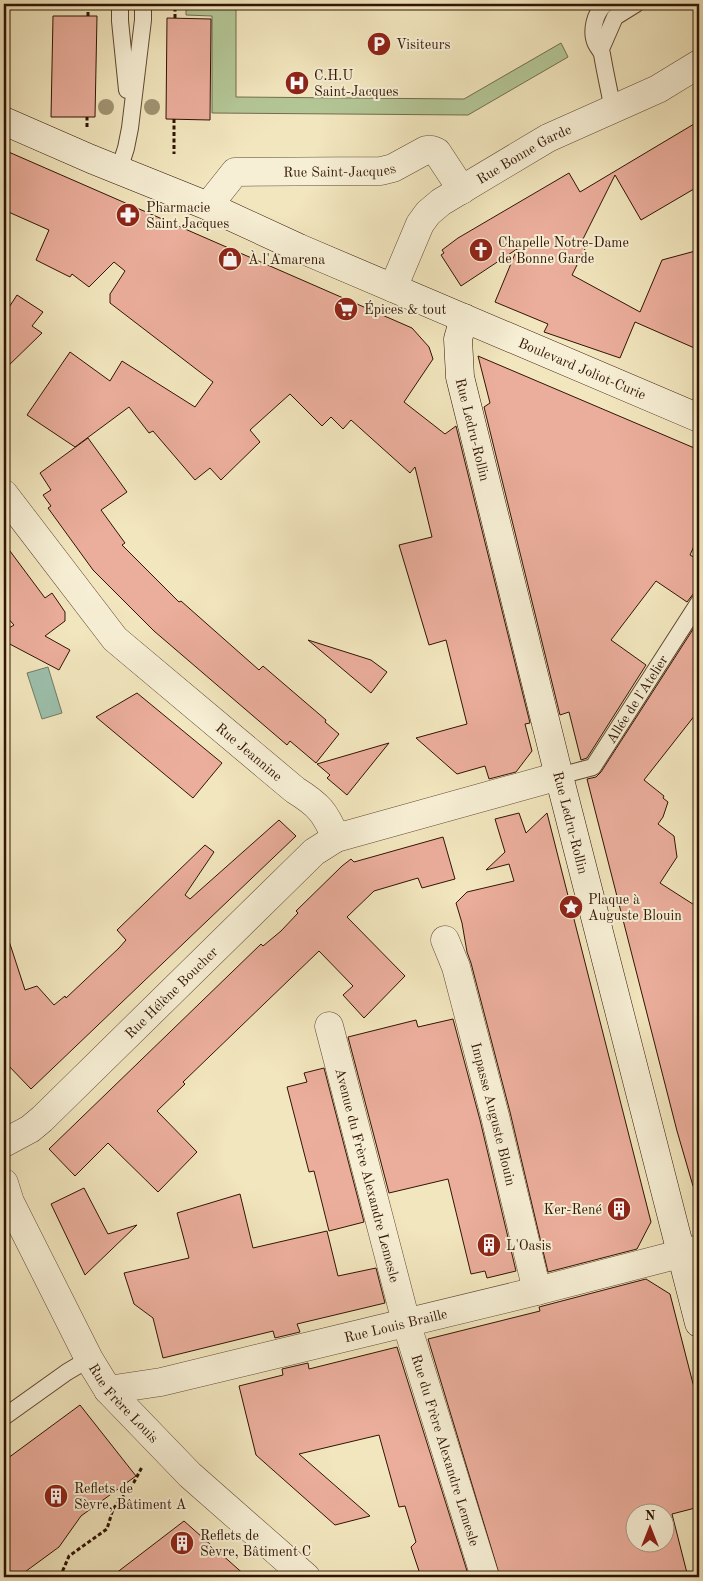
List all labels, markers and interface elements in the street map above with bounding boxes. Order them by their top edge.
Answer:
parking icon: Visiteurs [366,31,392,57]
place label: Visiteurs [396,38,450,52]
place label: C.H.U Saint-Jacques [314,69,399,99]
hospital icon: C.H.U Saint-Jacques [284,70,310,96]
street label: Rue Bonne Garde [475,123,574,187]
street label: Rue Saint-Jacques [283,162,397,180]
place label: Pharmacie Saint Jacques [146,201,229,231]
pharmacy icon: Pharmacie Saint Jacques [115,202,141,228]
place label: Chapelle Notre-Dame de Bonne Garde [498,236,629,266]
church icon: Chapelle Notre-Dame de Bonne Garde [468,237,494,263]
shop icon: À l'Amarena [217,246,243,272]
place label: À l'Amarena [248,250,325,267]
supermarket icon: Épices & tout [333,296,359,322]
place label: Épices & tout [364,300,446,317]
street label: Boulevard Joliot-Curie [516,336,648,403]
street label: Rue Ledru-Rollin [453,377,492,483]
street label: Allée de l'Atelier [604,653,671,746]
street label: Rue Jeannine [213,721,285,784]
street label: Rue Ledru-Rollin [550,770,590,876]
place label: Plaque à Auguste Blouin [588,893,682,923]
place icon: Plaque à Auguste Blouin [558,894,584,920]
street label: Rue Hélène Boucher [123,945,221,1041]
street label: Impasse Auguste Blouin [468,1041,518,1188]
street label: Avenue du Frère Alexandre Lemesle [332,1067,401,1284]
building icon: Ker-René [606,1196,632,1222]
place label: Ker-René [544,1203,602,1217]
building icon: L'Oasis [476,1232,502,1258]
place label: L'Oasis [506,1239,551,1253]
street label: Rue Louis Braille [343,1307,449,1345]
street label: Rue du Frère Alexandre Lemesle [408,1353,481,1548]
street label: Rue Frère Louis [86,1362,161,1446]
place label: Reflets de Sèvre, Bâtiment A [74,1482,187,1512]
building icon: Reflets de Sèvre, Bâtiment A [43,1483,69,1509]
north arrow [626,1504,676,1554]
text: N [645,1509,656,1523]
place label: Reflets de Sèvre, Bâtiment C [200,1529,311,1559]
building icon: Reflets de Sèvre, Bâtiment C [169,1530,195,1556]

